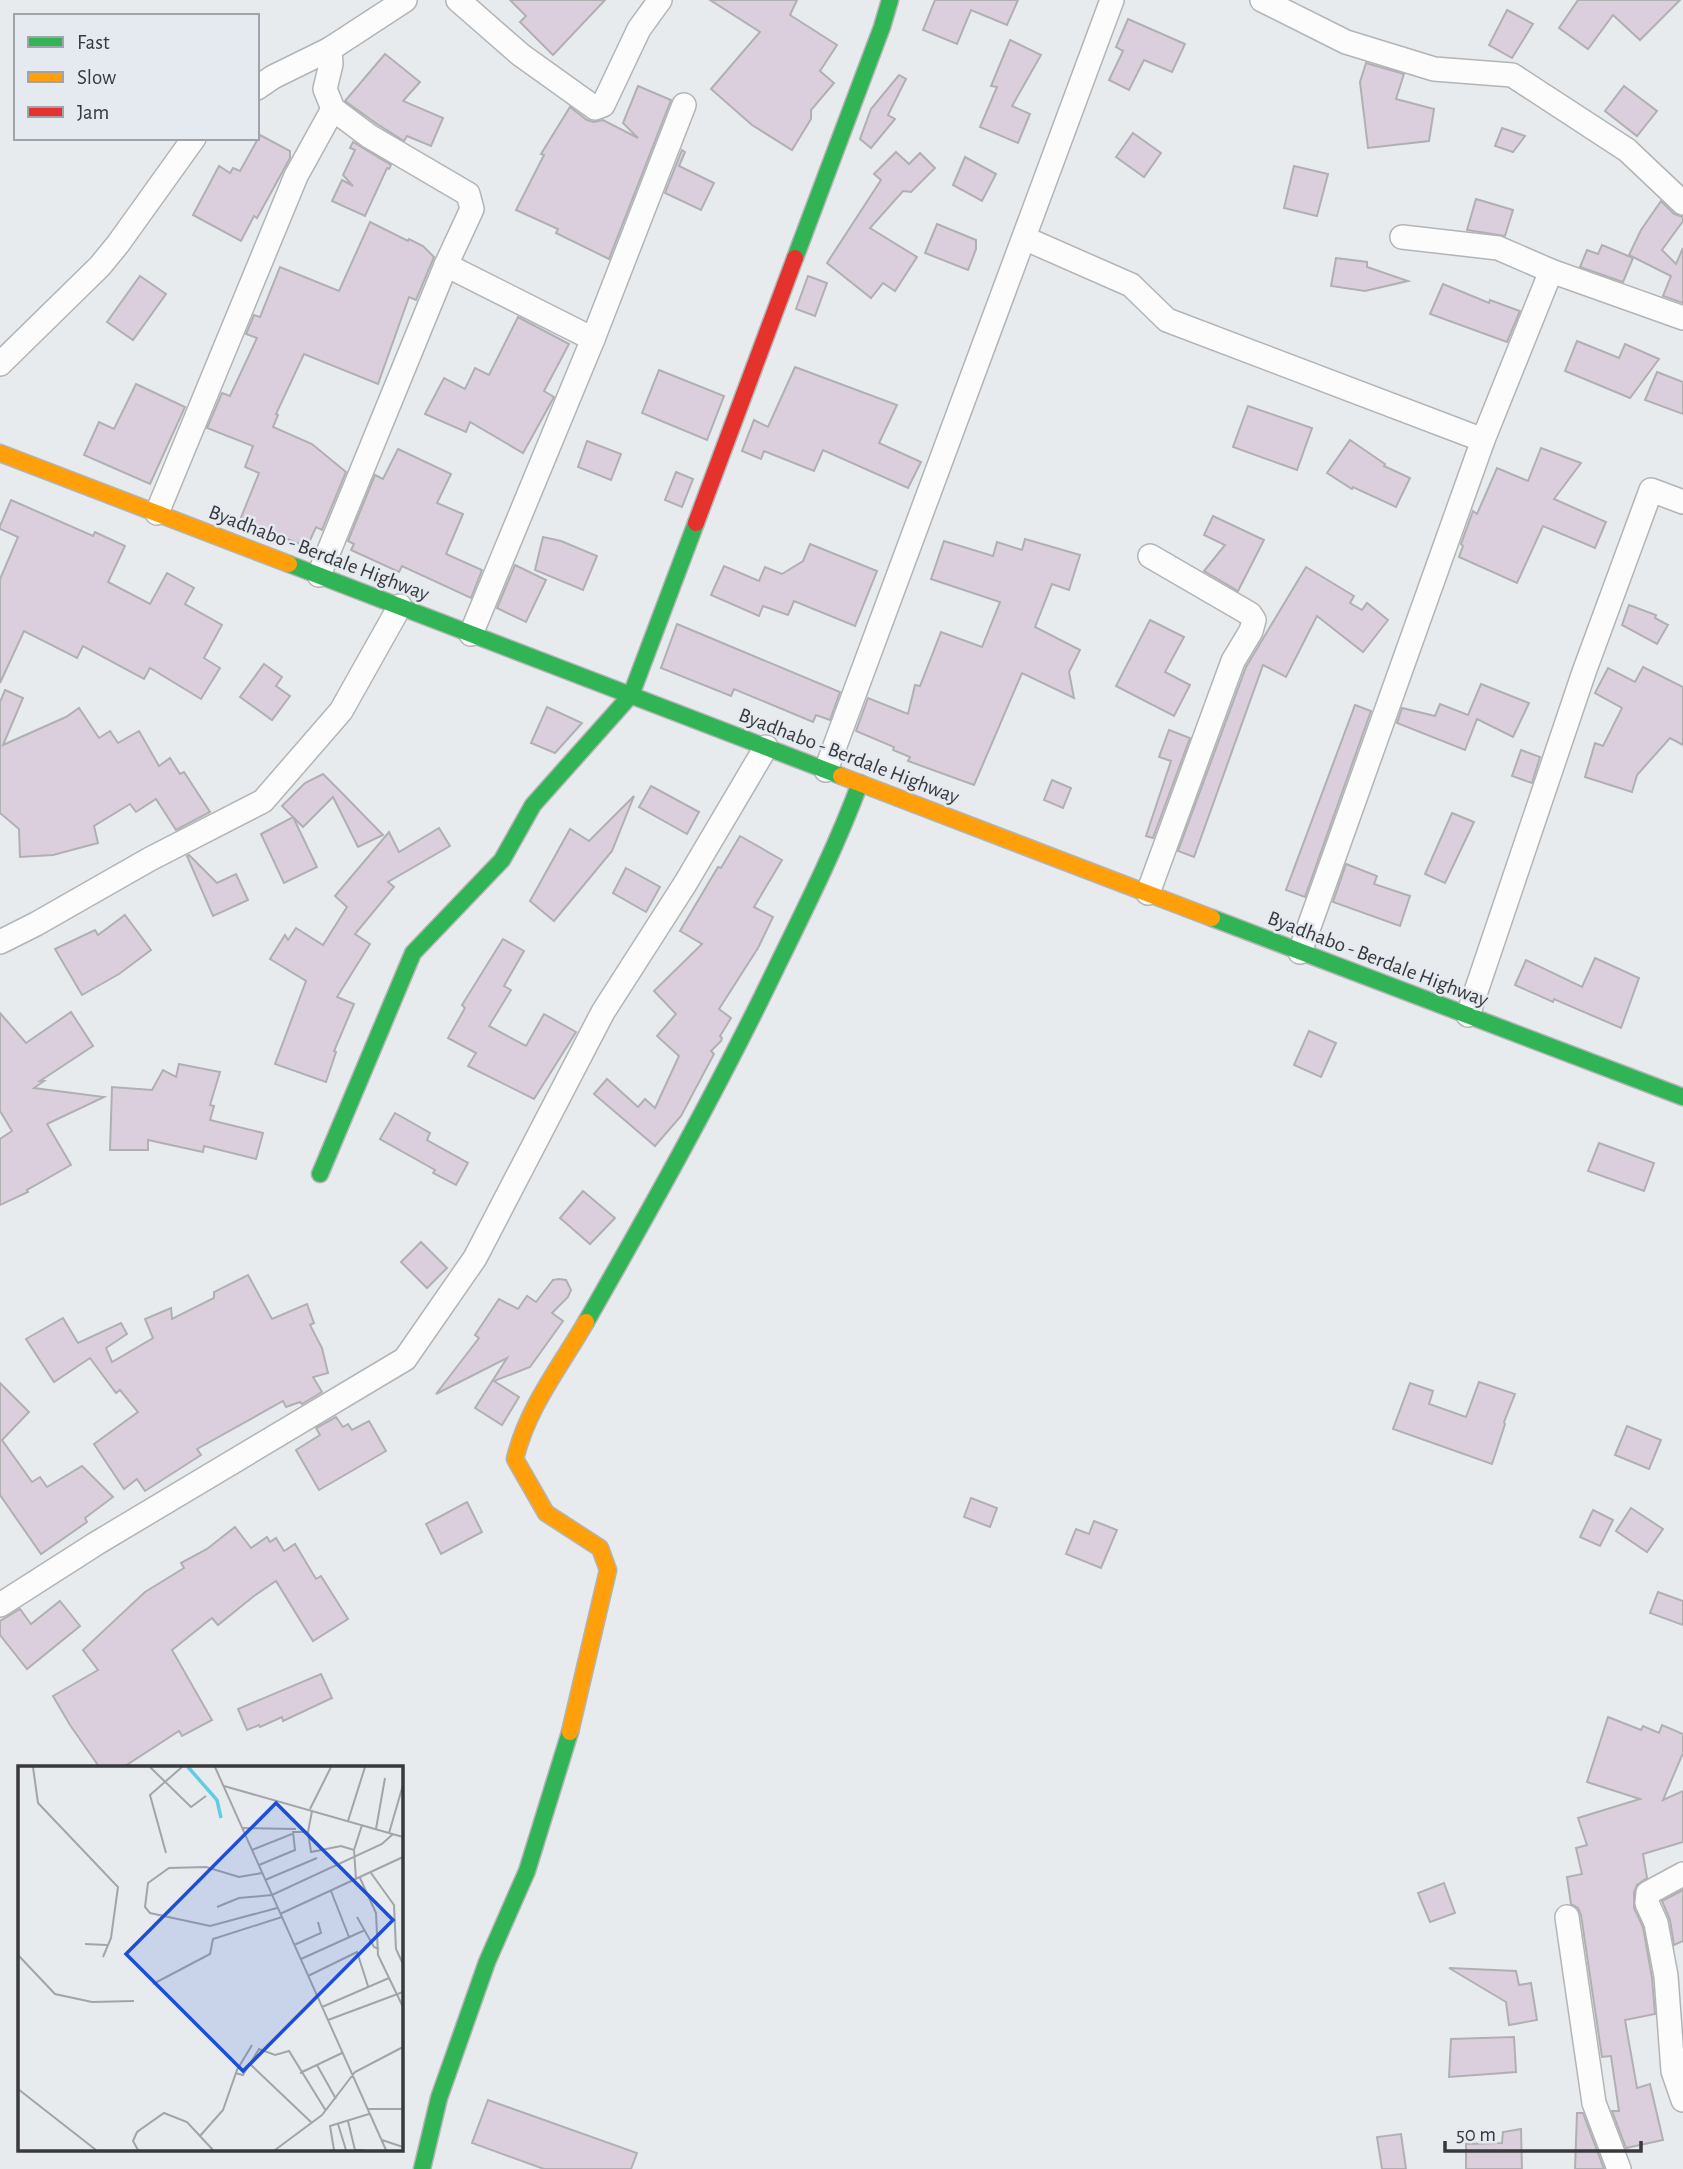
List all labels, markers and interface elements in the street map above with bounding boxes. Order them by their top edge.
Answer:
legend [14,14,259,140]
text: Fast [77,32,110,53]
text: Slow [77,67,116,88]
text: Jam [77,102,109,123]
street label: Byadhabo - Berdale Highway [206,501,432,605]
street label: Byadhabo - Berdale Highway [736,704,962,808]
street label: Byadhabo - Berdale Highway [1265,907,1491,1011]
inset map [18,1766,402,2152]
scale bar [1445,2110,1641,2154]
text: 50 m [1456,2124,1496,2145]

